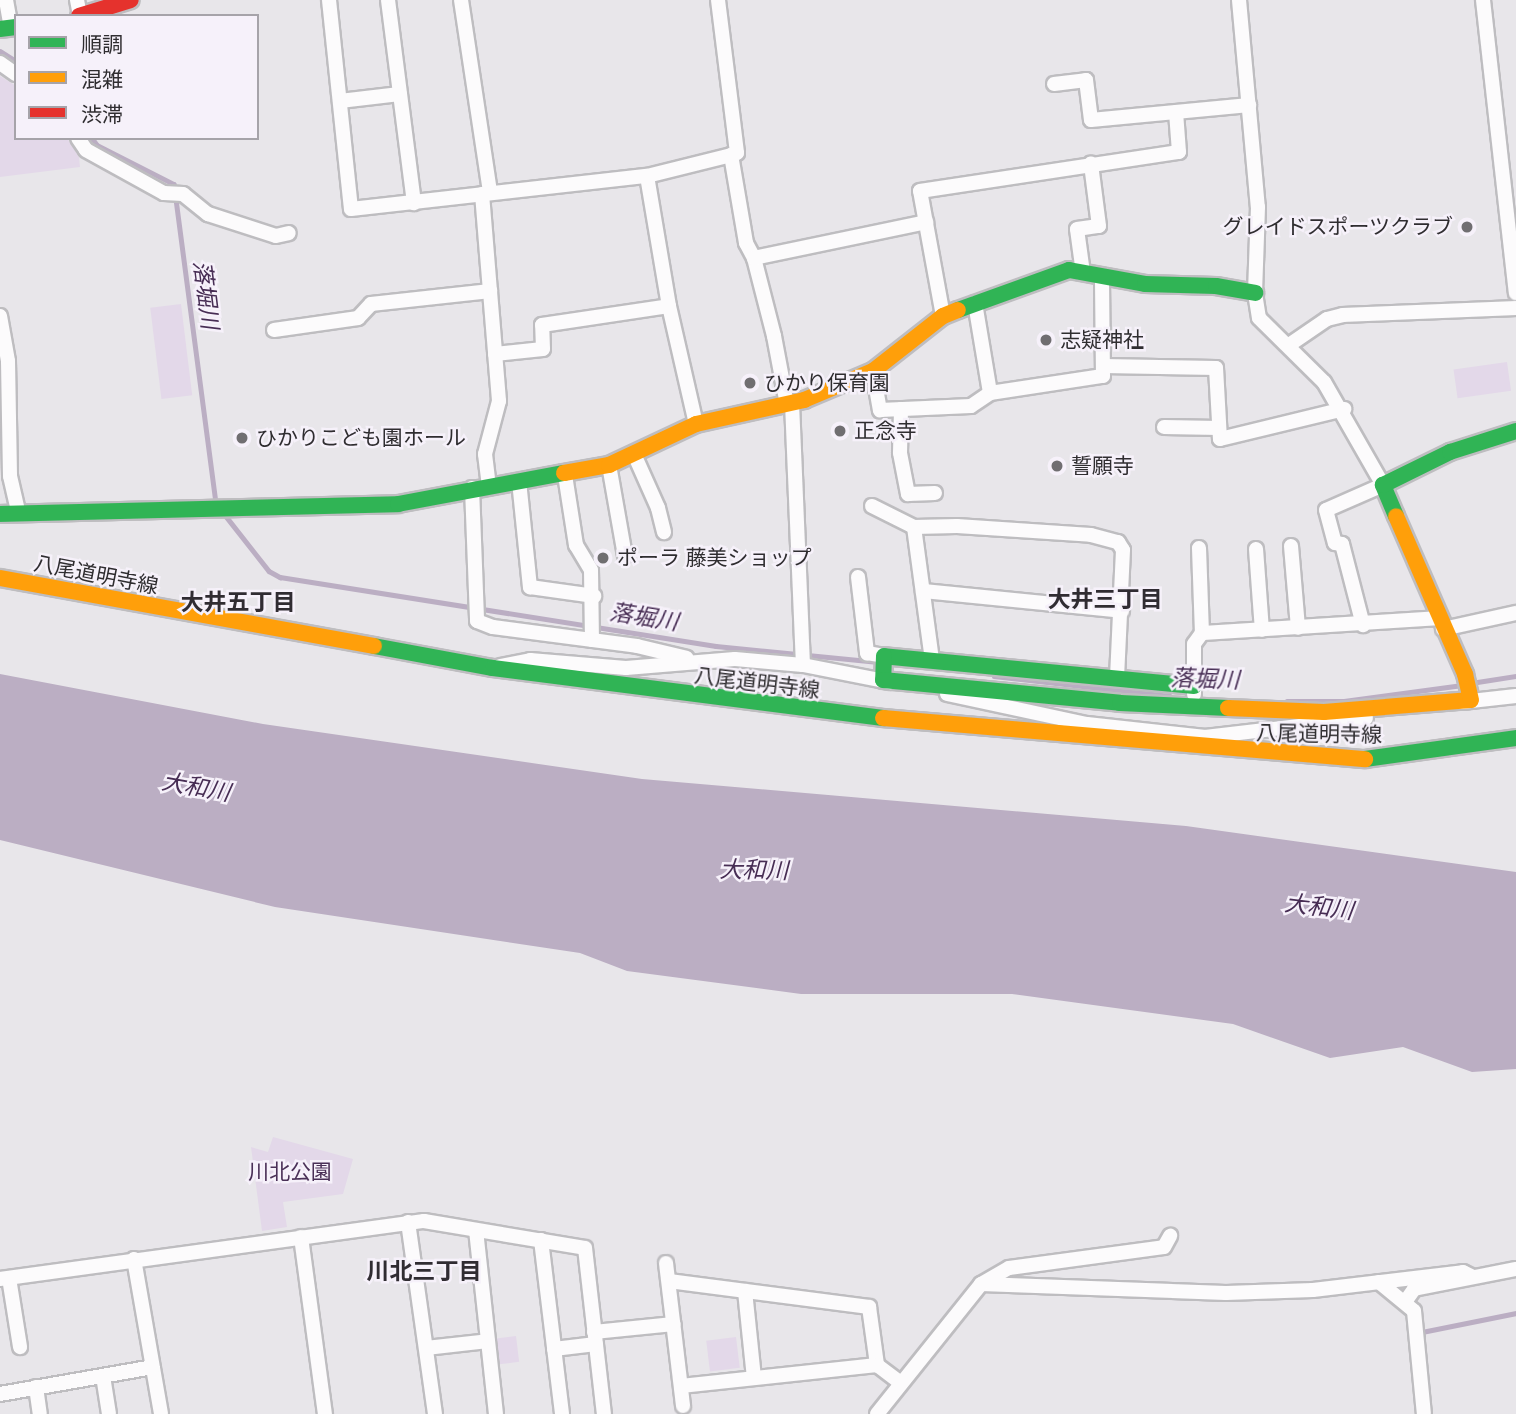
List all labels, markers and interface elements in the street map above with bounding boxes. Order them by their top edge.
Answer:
legend [14,14,259,140]
text: 順調 [81,31,123,58]
text: 混雑 [81,66,123,93]
text: 渋滞 [81,101,123,128]
place label: グレイドスポーツクラブ [1222,214,1453,240]
marker: グレイドスポーツクラブ [1459,219,1475,235]
water label: 落堀川 [188,259,224,331]
place label: 志疑神社 [1060,327,1144,353]
marker: 志疑神社 [1038,332,1054,348]
place label: ひかり保育園 [764,370,890,396]
marker: ひかり保育園 [742,375,758,391]
place label: 正念寺 [854,418,917,444]
marker: 正念寺 [832,423,848,439]
place label: ひかりこども園ホール [256,425,466,451]
marker: ひかりこども園ホール [234,430,250,446]
place label: 誓願寺 [1071,453,1134,479]
marker: 誓願寺 [1049,458,1065,474]
place label: ポーラ 藤美ショップ [617,545,811,571]
marker: ポーラ 藤美ショップ [595,550,611,566]
street label: 八尾道明寺線 [32,551,160,599]
district label: 大井三丁目 [1048,585,1162,613]
district label: 大井五丁目 [181,588,295,616]
water label: 落堀川 [608,598,680,636]
street label: 八尾道明寺線 [693,663,821,703]
water label: 落堀川 [1170,664,1240,694]
street label: 八尾道明寺線 [1256,720,1382,748]
water label: 大和川 [160,767,232,807]
water label: 大和川 [719,856,789,884]
water label: 大和川 [1283,889,1355,925]
park label: 川北公園 [248,1159,332,1185]
district label: 川北三丁目 [367,1257,481,1285]

